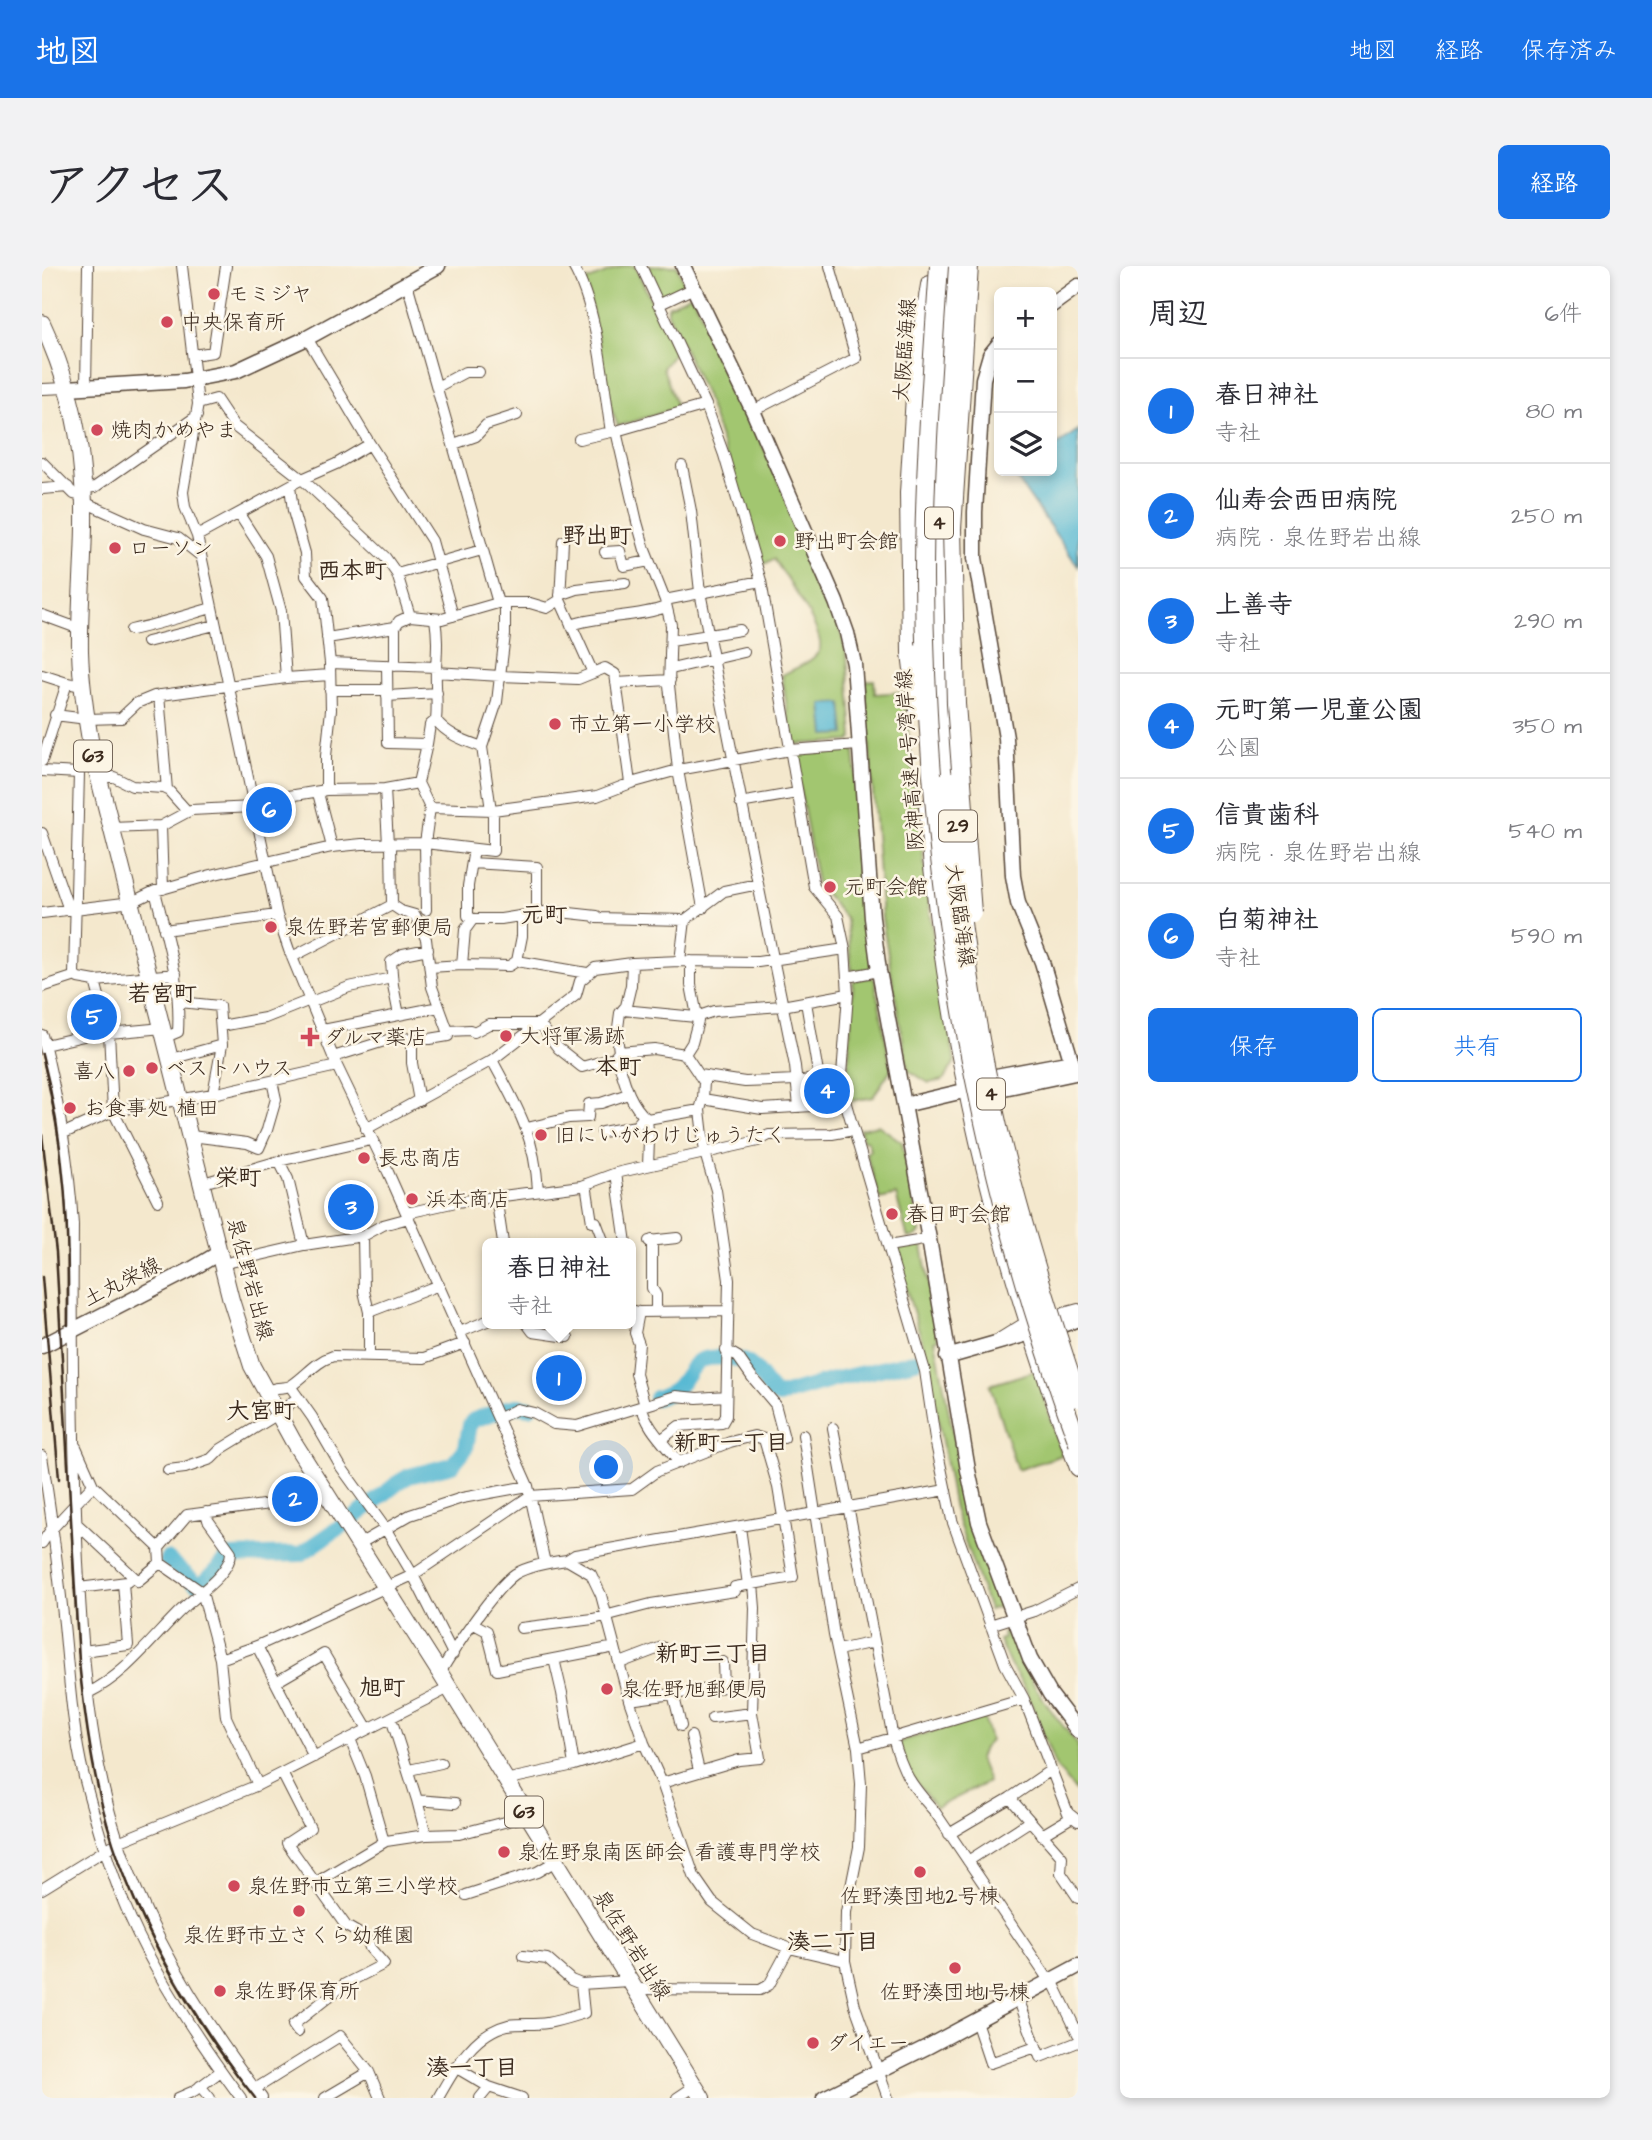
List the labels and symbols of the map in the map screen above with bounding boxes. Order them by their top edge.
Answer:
place label: モミジヤ [228,280,312,309]
marker: モミジヤ [206,286,222,302]
street label: 大阪臨海線 [887,297,923,403]
place label: 中央保育所 [181,308,286,337]
marker: 中央保育所 [159,314,175,330]
place label: 焼肉かめやま [111,416,237,445]
marker: 焼肉かめやま [89,422,105,438]
road number: 4 [925,508,953,538]
district label: 野出町 [563,520,632,552]
place label: 野出町会館 [794,527,899,556]
marker: 野出町会館 [772,533,788,549]
place label: ローソン [129,534,213,563]
marker: ローソン [107,540,123,556]
district label: 西本町 [318,555,387,587]
street label: 阪神高速4号湾岸線 [889,668,931,852]
place label: 市立第一小学校 [569,710,716,739]
marker: 市立第一小学校 [547,716,563,732]
road number: 63 [74,741,112,771]
pin: 6 [246,784,292,836]
road number: 29 [939,810,977,842]
street label: 大阪臨海線 [938,861,982,969]
place label: 元町会館 [844,873,928,902]
marker: 元町会館 [822,879,838,895]
district label: 元町 [521,899,567,931]
place label: 泉佐野若宮郵便局 [285,913,453,942]
marker: 泉佐野若宮郵便局 [263,919,279,935]
district label: 若宮町 [128,978,197,1010]
pin: 5 [71,991,117,1043]
place label: 大将軍湯跡 [520,1022,625,1051]
place label: ダルマ薬店 [324,1023,427,1052]
marker: 大将軍湯跡 [498,1028,514,1044]
marker: ダルマ薬店 [302,1029,318,1045]
district label: 本町 [595,1051,641,1083]
place label: ベストハウス [166,1054,292,1083]
place label: 喜八 [73,1057,115,1086]
marker: ベストハウス [144,1060,160,1076]
marker: 喜八 [121,1063,137,1079]
pin: 4 [804,1065,850,1117]
road number: 4 [977,1079,1005,1110]
place label: お食事処 植田 [84,1094,218,1123]
marker: お食事処 植田 [62,1100,78,1116]
place label: 旧にいがわけじゅうたく [555,1121,787,1150]
marker: 旧にいがわけじゅうたく [533,1127,549,1143]
place label: 長忠商店 [378,1144,462,1173]
marker: 長忠商店 [356,1150,372,1166]
district label: 栄町 [215,1162,261,1194]
pin: 3 [328,1181,374,1233]
place label: 浜本商店 [426,1185,510,1214]
marker: 浜本商店 [404,1191,420,1207]
place label: 春日町会館 [906,1200,1011,1229]
marker: 春日町会館 [884,1206,900,1222]
street label: 泉佐野岩出線 [220,1214,280,1344]
street label: 土丸栄線 [78,1250,166,1314]
pin: 1 [536,1352,582,1404]
district label: 大宮町 [227,1395,296,1427]
district label: 新町一丁目 [674,1427,789,1459]
your location [589,1450,623,1484]
pin: 2 [272,1473,318,1525]
district label: 新町三丁目 [656,1638,771,1670]
district label: 旭町 [359,1672,405,1704]
place label: 泉佐野旭郵便局 [621,1675,768,1704]
marker: 泉佐野旭郵便局 [599,1681,615,1697]
road number: 63 [505,1796,543,1828]
place label: 泉佐野泉南医師会 看護専門学校 [518,1838,820,1867]
marker: 泉佐野泉南医師会 看護専門学校 [496,1844,512,1860]
marker: 佐野湊団地2号棟 [912,1864,928,1880]
place label: 泉佐野市立第三小学校 [248,1872,458,1901]
marker: 泉佐野市立第三小学校 [226,1878,242,1894]
place label: 佐野湊団地2号棟 [840,1882,1000,1911]
street label: 泉佐野岩出線 [586,1884,678,2006]
marker: 泉佐野市立さくら幼稚園 [291,1903,307,1919]
place label: 泉佐野市立さくら幼稚園 [184,1921,415,1950]
district label: 湊二丁目 [787,1926,879,1958]
marker: 佐野湊団地1号棟 [947,1960,963,1976]
place label: 泉佐野保育所 [234,1977,360,2006]
place label: 佐野湊団地1号棟 [880,1978,1030,2007]
marker: 泉佐野保育所 [212,1983,228,1999]
place label: ダイエー [827,2029,909,2058]
marker: ダイエー [805,2035,821,2051]
district label: 湊一丁目 [426,2052,518,2084]

